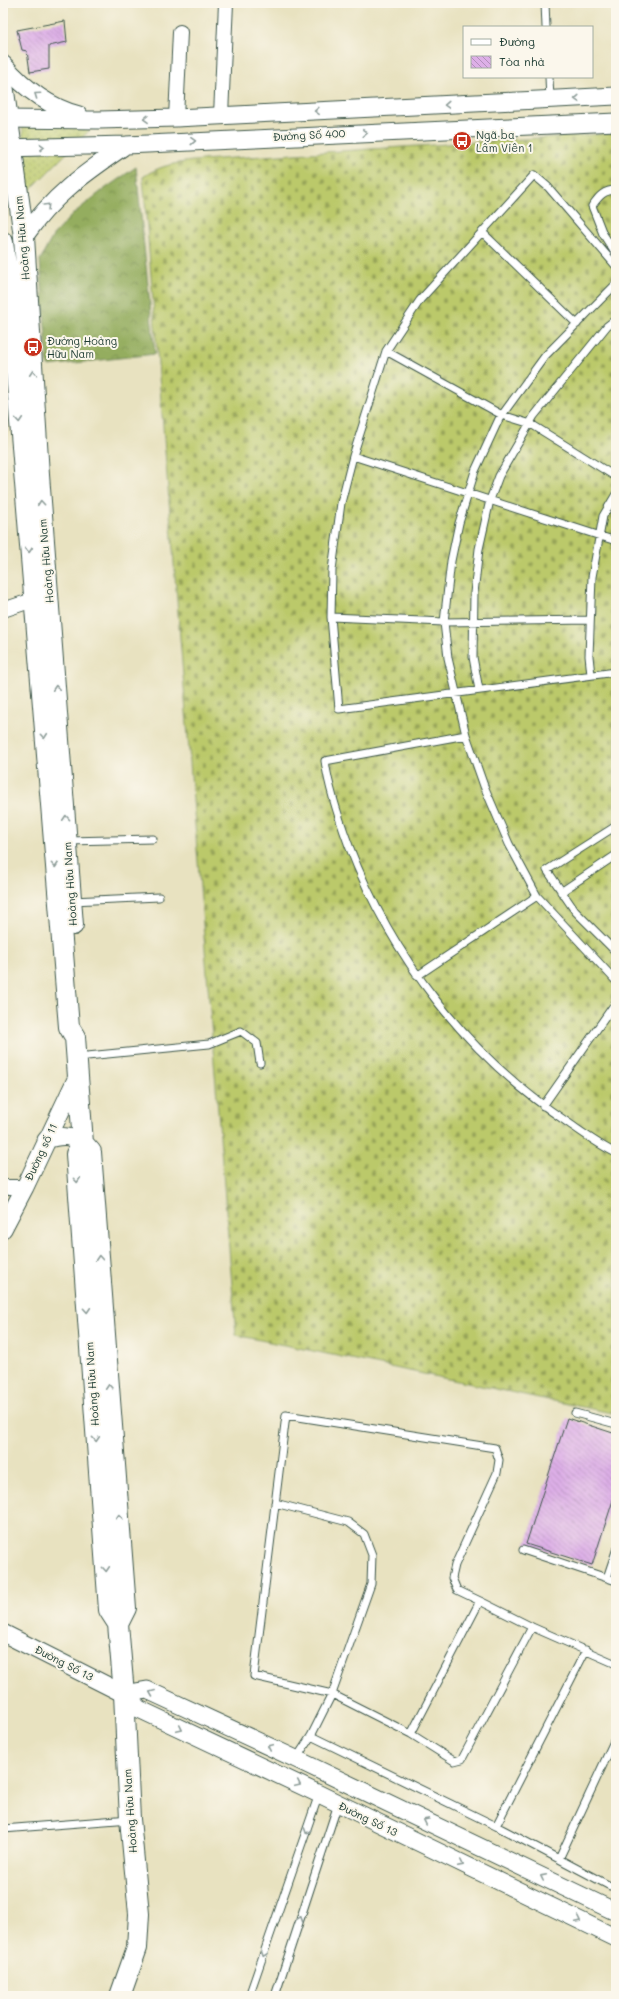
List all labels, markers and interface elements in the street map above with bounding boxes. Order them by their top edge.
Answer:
legend [463,26,593,78]
text: Đường [499,33,535,49]
text: Tòa nhà [499,53,545,69]
one-way arrow [34,92,41,100]
one-way arrow [574,94,580,103]
one-way arrow [444,101,450,109]
one-way arrow [314,107,320,115]
one-way arrow [143,115,149,123]
street label: Đường Số 400 [272,125,346,144]
place label: Ngã ba Lâm Viên 1 [476,127,533,155]
one-way arrow [362,129,368,137]
bus stop icon: Ngã ba Lâm Viên 1 [451,130,473,152]
one-way arrow [190,137,196,146]
one-way arrow [39,143,45,152]
street label: Hoàng Hữu Nam [10,195,33,281]
one-way arrow [42,203,50,211]
place label: Đường Hoàng Hữu Nam [47,333,117,361]
bus stop icon: Đường Hoàng Hữu Nam [22,336,44,358]
one-way arrow [29,370,38,376]
one-way arrow [14,417,23,424]
one-way arrow [37,500,46,506]
street label: Hoàng Hữu Nam [34,518,57,604]
one-way arrow [24,547,33,553]
one-way arrow [52,685,61,691]
one-way arrow [39,732,48,739]
one-way arrow [62,815,71,821]
street label: Hoàng Hữu Nam [59,841,80,927]
one-way arrow [50,862,59,868]
street label: Đường số 11 [21,1121,60,1183]
one-way arrow [73,1177,82,1183]
one-way arrow [94,1255,103,1261]
one-way arrow [82,1307,91,1313]
street label: Hoàng Hữu Nam [81,1341,102,1427]
one-way arrow [105,1384,114,1390]
one-way arrow [92,1436,101,1442]
one-way arrow [115,1514,124,1520]
one-way arrow [101,1566,110,1572]
street label: Đường Số 13 [32,1641,97,1684]
one-way arrow [149,1690,156,1698]
one-way arrow [176,1724,184,1732]
one-way arrow [267,1744,275,1752]
street label: Hoàng Hữu Nam [119,1768,140,1854]
one-way arrow [294,1779,301,1787]
street label: Đường Số 13 [336,1798,401,1840]
one-way arrow [422,1818,430,1826]
one-way arrow [303,1827,311,1834]
one-way arrow [457,1859,464,1867]
one-way arrow [540,1874,547,1882]
one-way arrow [574,1915,581,1923]
one-way arrow [296,1916,304,1923]
one-way arrow [260,1950,269,1957]

